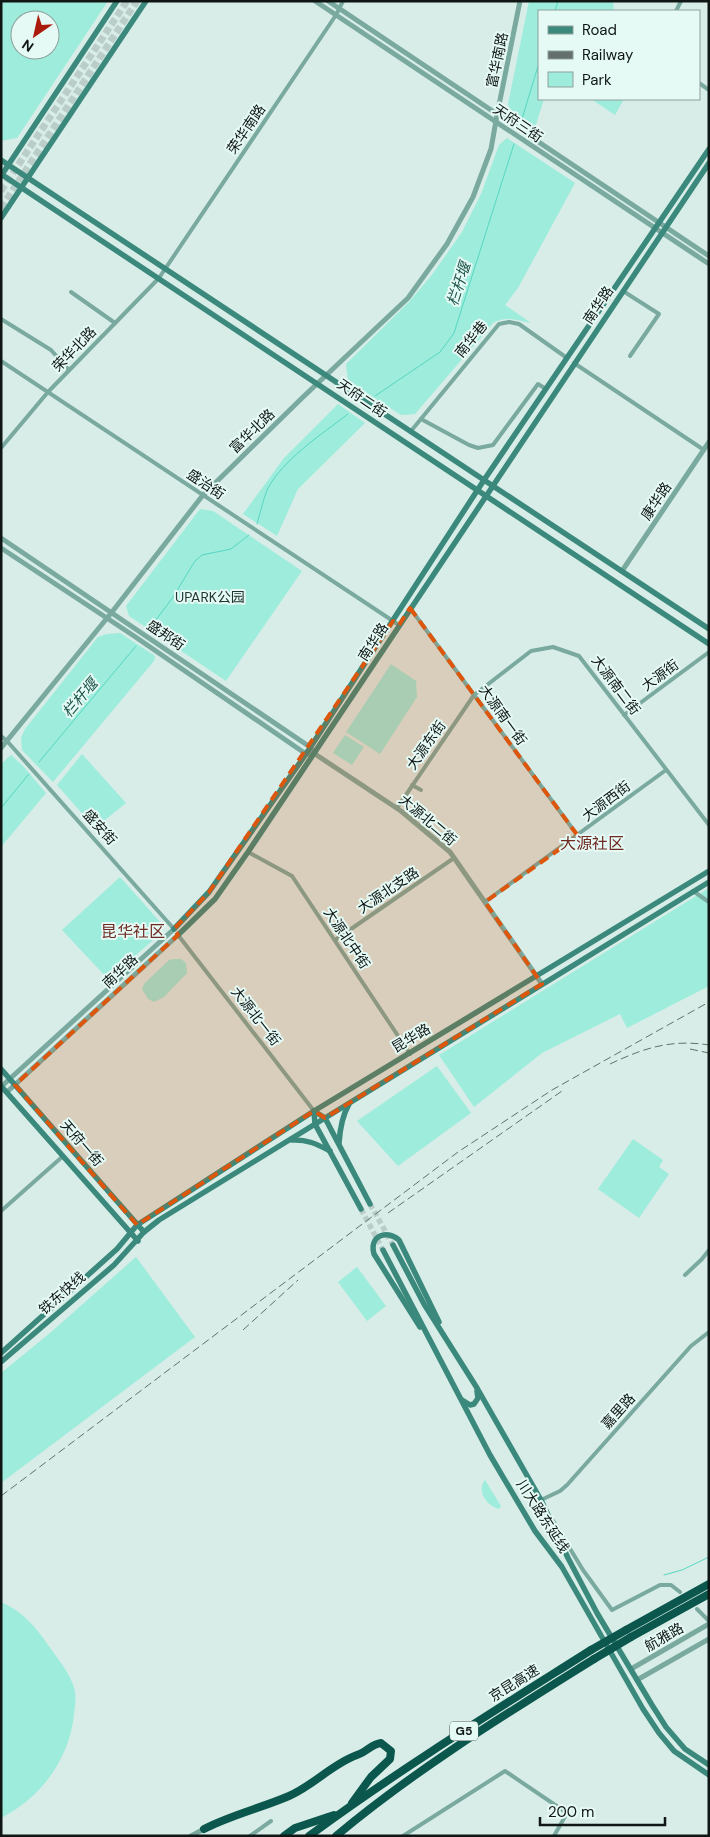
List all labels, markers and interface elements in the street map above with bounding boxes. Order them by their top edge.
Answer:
north arrow [10,10,60,60]
legend [538,10,700,100]
text: Road [582,20,617,40]
street label: 富华南路 [482,31,512,89]
text: N [18,35,37,56]
text: Railway [582,45,634,65]
text: Park [582,70,612,90]
street label: 天府三街 [490,100,546,146]
street label: 荣华南路 [223,101,269,157]
water label: 栏杆堰 [443,257,476,308]
street label: 南华路 [579,283,617,327]
street label: 南华巷 [451,317,491,361]
street label: 荣华北路 [48,323,100,375]
street label: 天府二街 [334,375,390,421]
street label: 富华北路 [226,405,278,457]
street label: 盛治街 [184,465,228,503]
street label: 康华路 [637,479,675,523]
park label: UPARK公园 [175,588,245,606]
street label: 盛邦街 [144,616,188,654]
street label: 南华路 [354,619,392,665]
street label: 大源南二街 [588,652,644,718]
street label: 大源街 [638,655,682,695]
water label: 栏杆堰 [58,672,104,722]
street label: 大源南一街 [475,681,531,749]
street label: 大源东街 [403,717,449,773]
street label: 大源西街 [578,777,634,825]
street label: 大源北二街 [395,791,461,849]
street label: 盛安街 [79,805,121,849]
district label: 大源社区 [560,833,624,854]
street label: 大源北支路 [354,863,422,917]
street label: 大源北中街 [320,904,374,972]
district label: 昆华社区 [101,921,165,942]
street label: 南华路 [99,950,141,992]
street label: 大源北一街 [227,983,285,1049]
street label: 昆华路 [388,1019,434,1057]
street label: 天府一街 [57,1116,107,1170]
street label: 铁东快线 [35,1268,89,1318]
street label: 嘉里路 [597,1389,639,1433]
street label: 川大路东延线 [513,1476,573,1556]
street label: 航雅路 [641,1619,687,1655]
street label: 京昆高速 [485,1661,543,1705]
road number: G5 [450,1722,478,1740]
scale bar [540,1794,665,1826]
text: 200 m [548,1802,594,1822]

